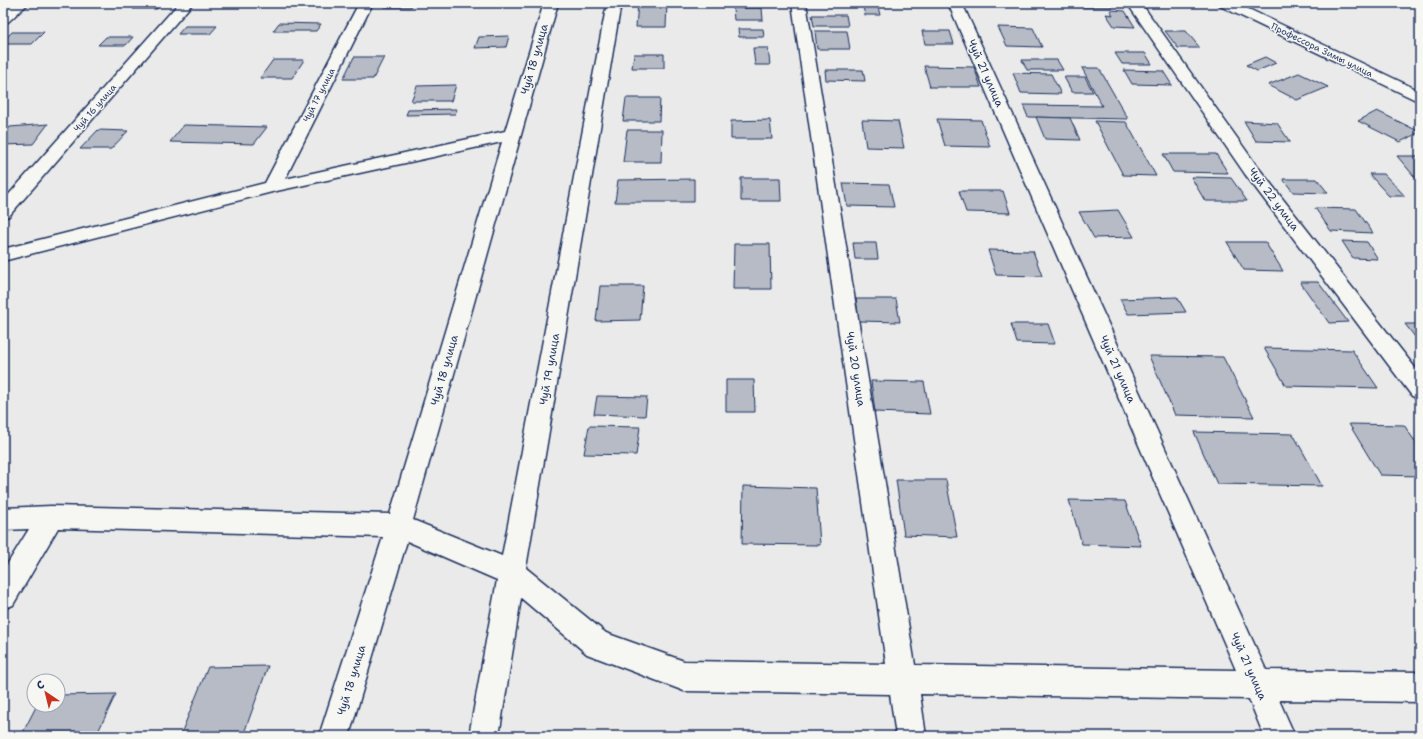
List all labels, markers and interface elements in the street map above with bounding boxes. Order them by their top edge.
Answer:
street label: Профессора Зимы улица [1269,20,1375,80]
street label: Чуй 18 улица [517,22,552,96]
street label: Чуй 21 улица [964,37,1007,110]
street label: Чуй 17 улица [300,66,338,124]
street label: Чуй 16 улица [71,81,119,134]
street label: Чуй 22 улица [1245,165,1302,234]
street label: Чуй 20 улица [842,330,869,408]
street label: Чуй 19 улица [536,332,563,406]
street label: Чуй 18 улица [427,333,462,407]
street label: Чуй 21 улица [1096,333,1139,406]
street label: Чуй 21 улица [1227,630,1270,703]
street label: Чуй 18 улица [334,643,369,717]
north arrow [26,673,66,713]
text: С [33,677,48,693]

